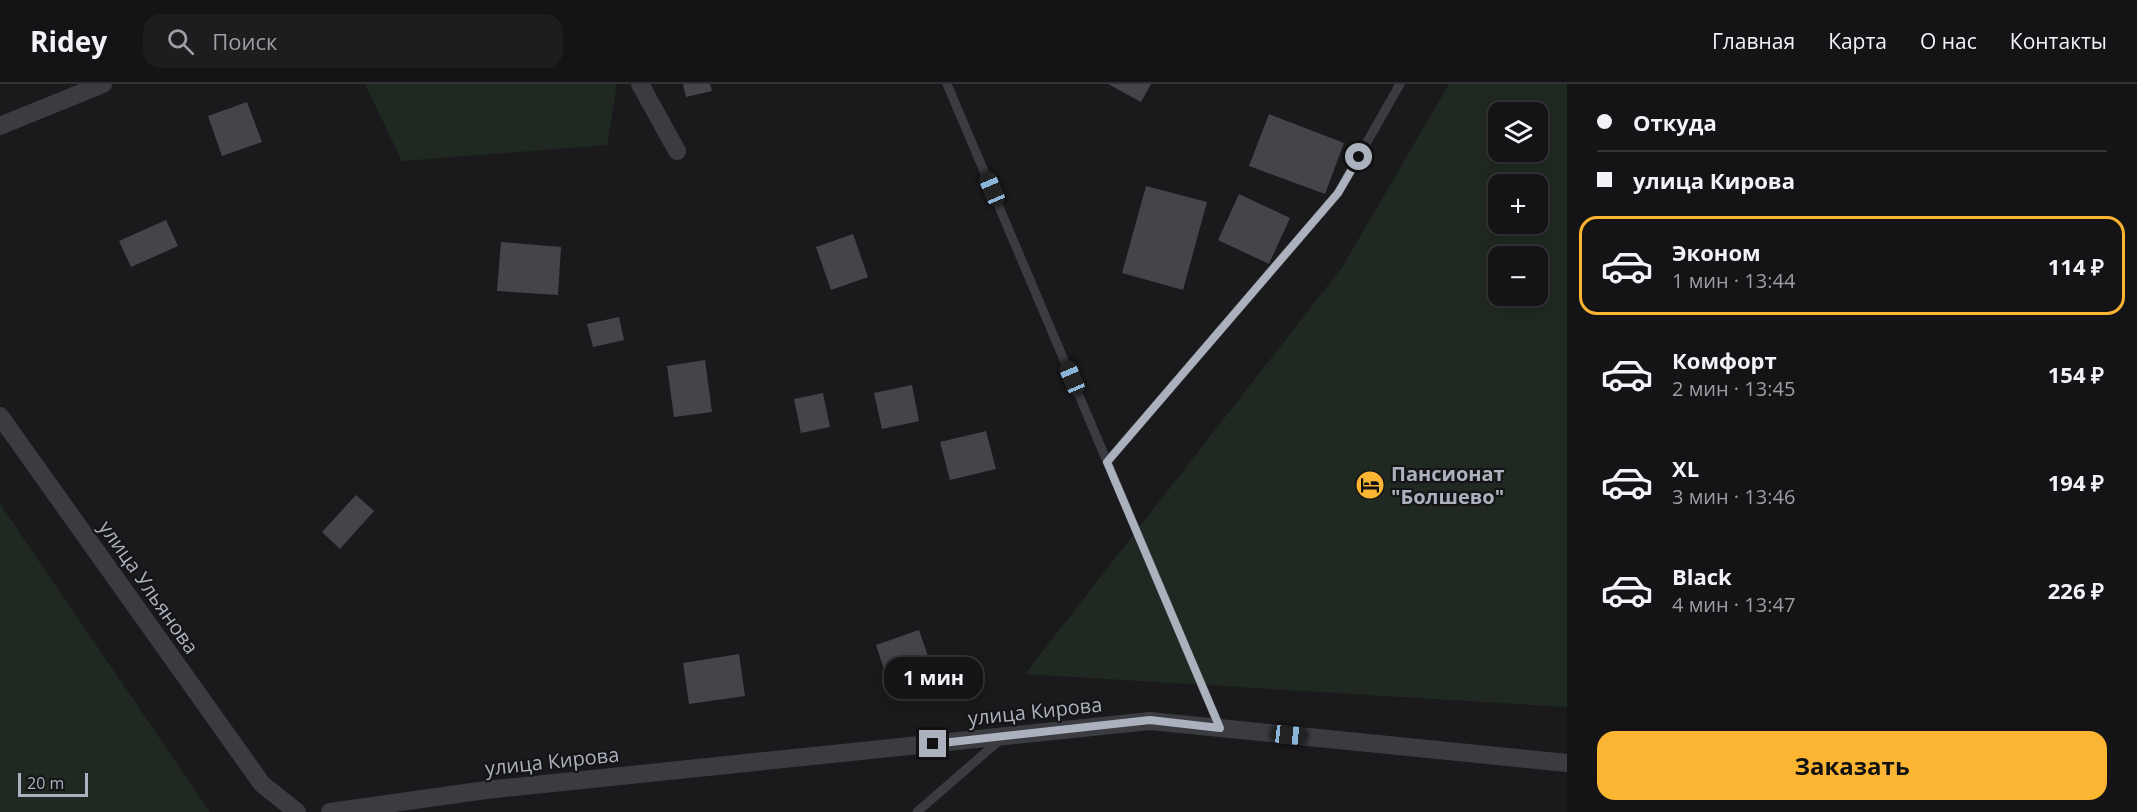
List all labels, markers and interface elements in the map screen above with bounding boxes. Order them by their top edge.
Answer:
search box [143,14,563,68]
text: Ridey [30,22,107,60]
icon: search [164,25,197,58]
text: Поиск [212,26,277,56]
text: Главная [1712,27,1795,55]
text: Карта [1828,27,1887,55]
text: О нас [1920,27,1977,55]
text: Контакты [2010,27,2107,55]
map controls [1488,102,1548,306]
button: layers [1488,102,1548,162]
text: Откуда [1633,107,1717,137]
route start [1345,143,1372,170]
text: улица Кирова [1633,165,1795,195]
car [977,169,1007,209]
button: + [1488,174,1548,234]
text: Эконом [1672,237,1761,267]
icon: car [1600,239,1654,293]
button: − [1488,246,1548,306]
text: 114 ₽ [2048,251,2104,281]
text: 1 мин · 13:44 [1672,267,1795,294]
text: Комфорт [1672,345,1777,375]
icon: car [1600,347,1654,401]
car [1057,358,1087,398]
text: 154 ₽ [2048,359,2104,389]
text: 2 мин · 13:45 [1672,375,1795,402]
text: XL [1672,453,1699,483]
icon: car [1600,455,1654,509]
place label: Пансионат "Болшево" [1391,460,1505,510]
text: 194 ₽ [2048,467,2104,497]
hotel icon: Пансионат "Болшево" [1354,469,1386,501]
text: 3 мин · 13:46 [1672,483,1795,510]
street label: улица Ульянова [93,515,205,659]
text: Black [1672,561,1732,591]
icon: car [1600,563,1654,617]
text: 226 ₽ [2048,575,2104,605]
text: 4 мин · 13:47 [1672,591,1795,618]
callout: 1 мин [884,657,982,699]
text: 1 мин [903,664,964,691]
street label: улица Кирова [967,691,1103,731]
car [1270,724,1308,746]
route end [919,730,946,757]
button: Заказать [1597,731,2107,800]
street label: улица Кирова [484,741,620,781]
scale bar [18,770,88,798]
text: 20 m [27,772,64,794]

